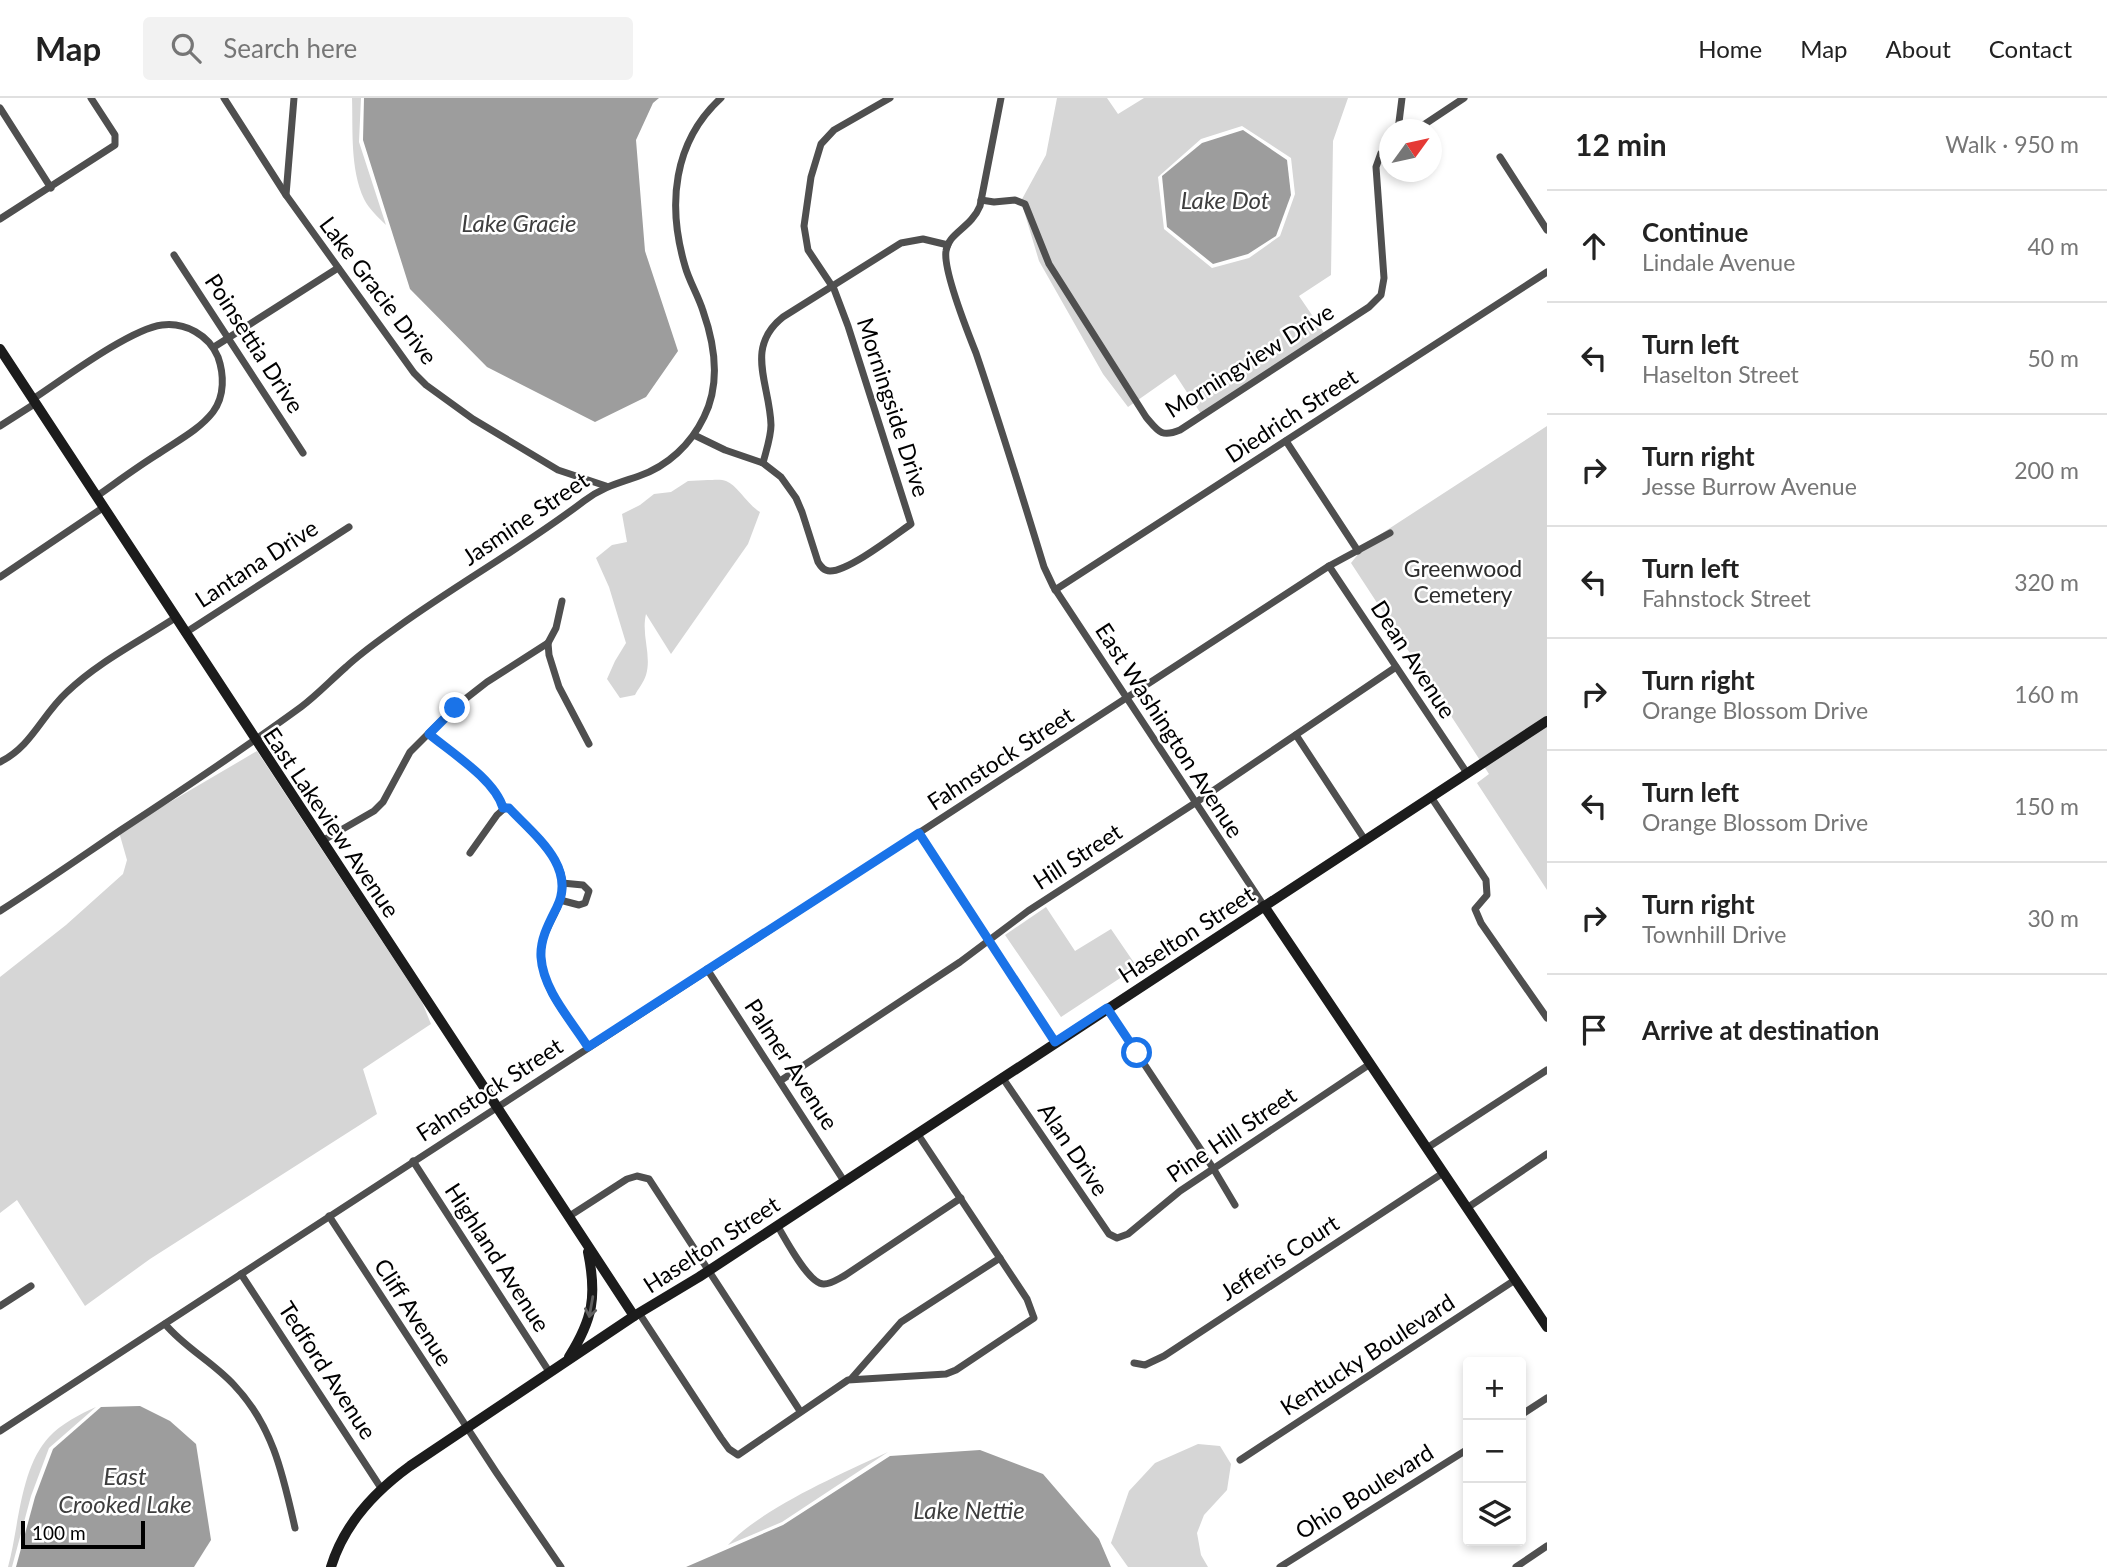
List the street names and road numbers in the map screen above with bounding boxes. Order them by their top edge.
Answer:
street label: Lake Gracie Drive [314,211,444,369]
street label: Poinsettia Drive [200,268,310,418]
street label: Morningview Drive [1160,297,1338,423]
street label: Morningside Drive [852,314,936,500]
street label: Diedrich Street [1220,361,1363,468]
street label: Jasmine Street [456,465,594,571]
street label: Lantana Drive [189,513,323,613]
street label: Dean Avenue [1365,595,1463,723]
street label: East Washington Avenue [1090,617,1250,843]
street label: Fahnstock Street [922,700,1079,816]
street label: East Lakeview Avenue [258,722,406,922]
street label: Hill Street [1027,817,1127,895]
street label: Haselton Street [1113,879,1260,988]
street label: Palmer Avenue [739,993,845,1135]
street label: Fahnstock Street [411,1031,568,1147]
street label: Pine Hill Street [1161,1080,1302,1188]
street label: Alan Drive [1033,1097,1115,1201]
street label: Highland Avenue [440,1177,556,1337]
street label: Haselton Street [638,1189,785,1298]
street label: Jefferis Court [1214,1208,1344,1306]
street label: Cliff Avenue [369,1253,459,1371]
street label: Kentucky Boulevard [1275,1287,1459,1421]
street label: Tedford Avenue [273,1296,383,1444]
street label: Ohio Boulevard [1290,1437,1438,1545]

